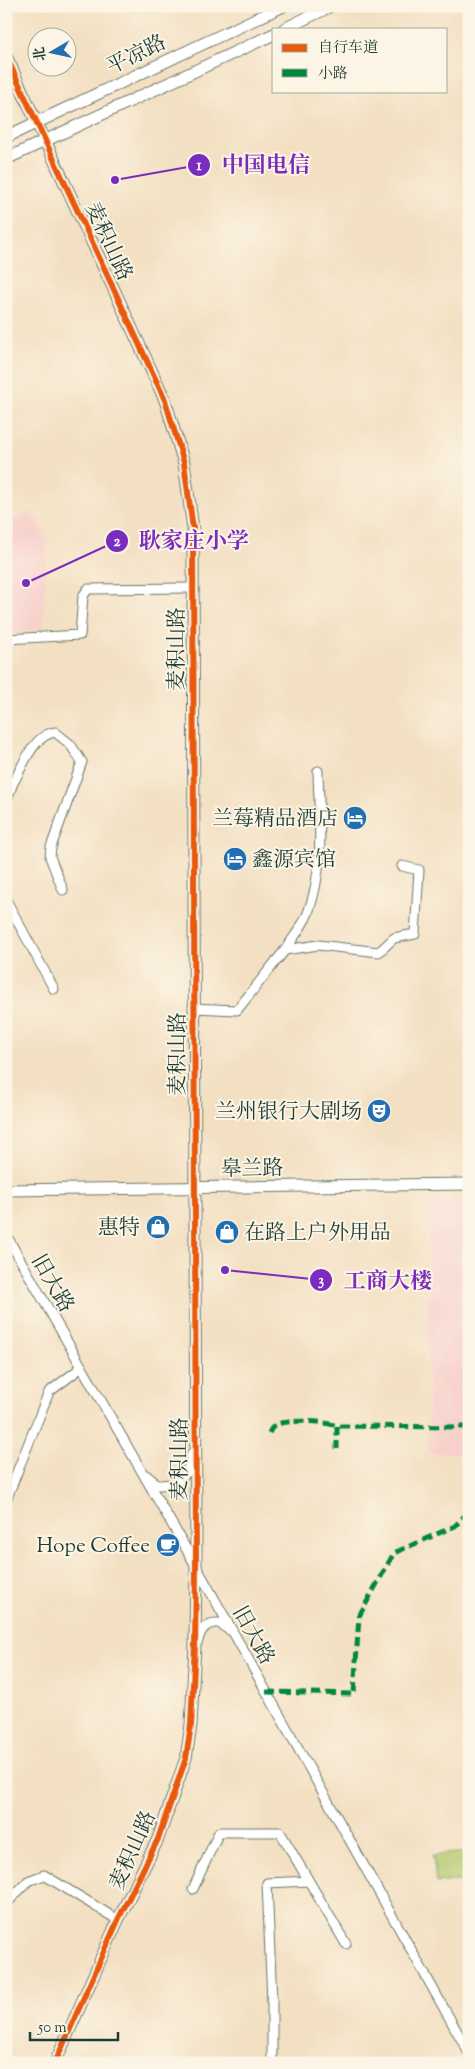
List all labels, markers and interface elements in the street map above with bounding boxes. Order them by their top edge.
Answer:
north arrow [28,28,78,78]
legend [272,28,448,92]
street label: 平凉路 [102,29,172,83]
text: 自行车道 [318,38,378,59]
text: 北 [30,45,52,62]
text: 小路 [318,64,348,85]
callout: 中国电信 [187,146,320,183]
text: 中国电信 [222,151,310,183]
text: 1 [196,156,202,177]
street label: 麦积山路 [76,197,139,286]
callout: 耿家庄小学 [104,522,259,559]
text: 耿家庄小学 [139,527,249,559]
text: 2 [113,532,121,553]
street label: 麦积山路 [163,607,193,691]
place label: 兰莓精品酒店 [212,805,338,835]
hotel icon: 兰莓精品酒店 [342,805,368,831]
hotel icon: 鑫源宾馆 [222,846,248,872]
place label: 鑫源宾馆 [252,846,336,876]
street label: 麦积山路 [164,1012,194,1096]
place label: 兰州银行大剧场 [215,1098,362,1128]
theatre icon: 兰州银行大剧场 [366,1098,392,1124]
street label: 皋兰路 [220,1154,284,1186]
place label: 惠特 [98,1214,140,1244]
shop icon: 惠特 [145,1214,171,1240]
shop icon: 在路上户外用品 [214,1219,240,1245]
place label: 在路上户外用品 [244,1219,391,1249]
street label: 旧大路 [23,1249,80,1319]
callout: 工商大楼 [309,1262,442,1299]
text: 工商大楼 [344,1267,432,1299]
text: 3 [318,1271,324,1292]
street label: 麦积山路 [166,1417,196,1501]
place label: Hope Coffee [36,1532,150,1562]
cafe icon: Hope Coffee [155,1532,181,1558]
street label: 旧大路 [224,1601,281,1671]
street label: 麦积山路 [103,1806,165,1895]
scale bar [30,2009,118,2041]
text: 50 m [37,2018,67,2039]

